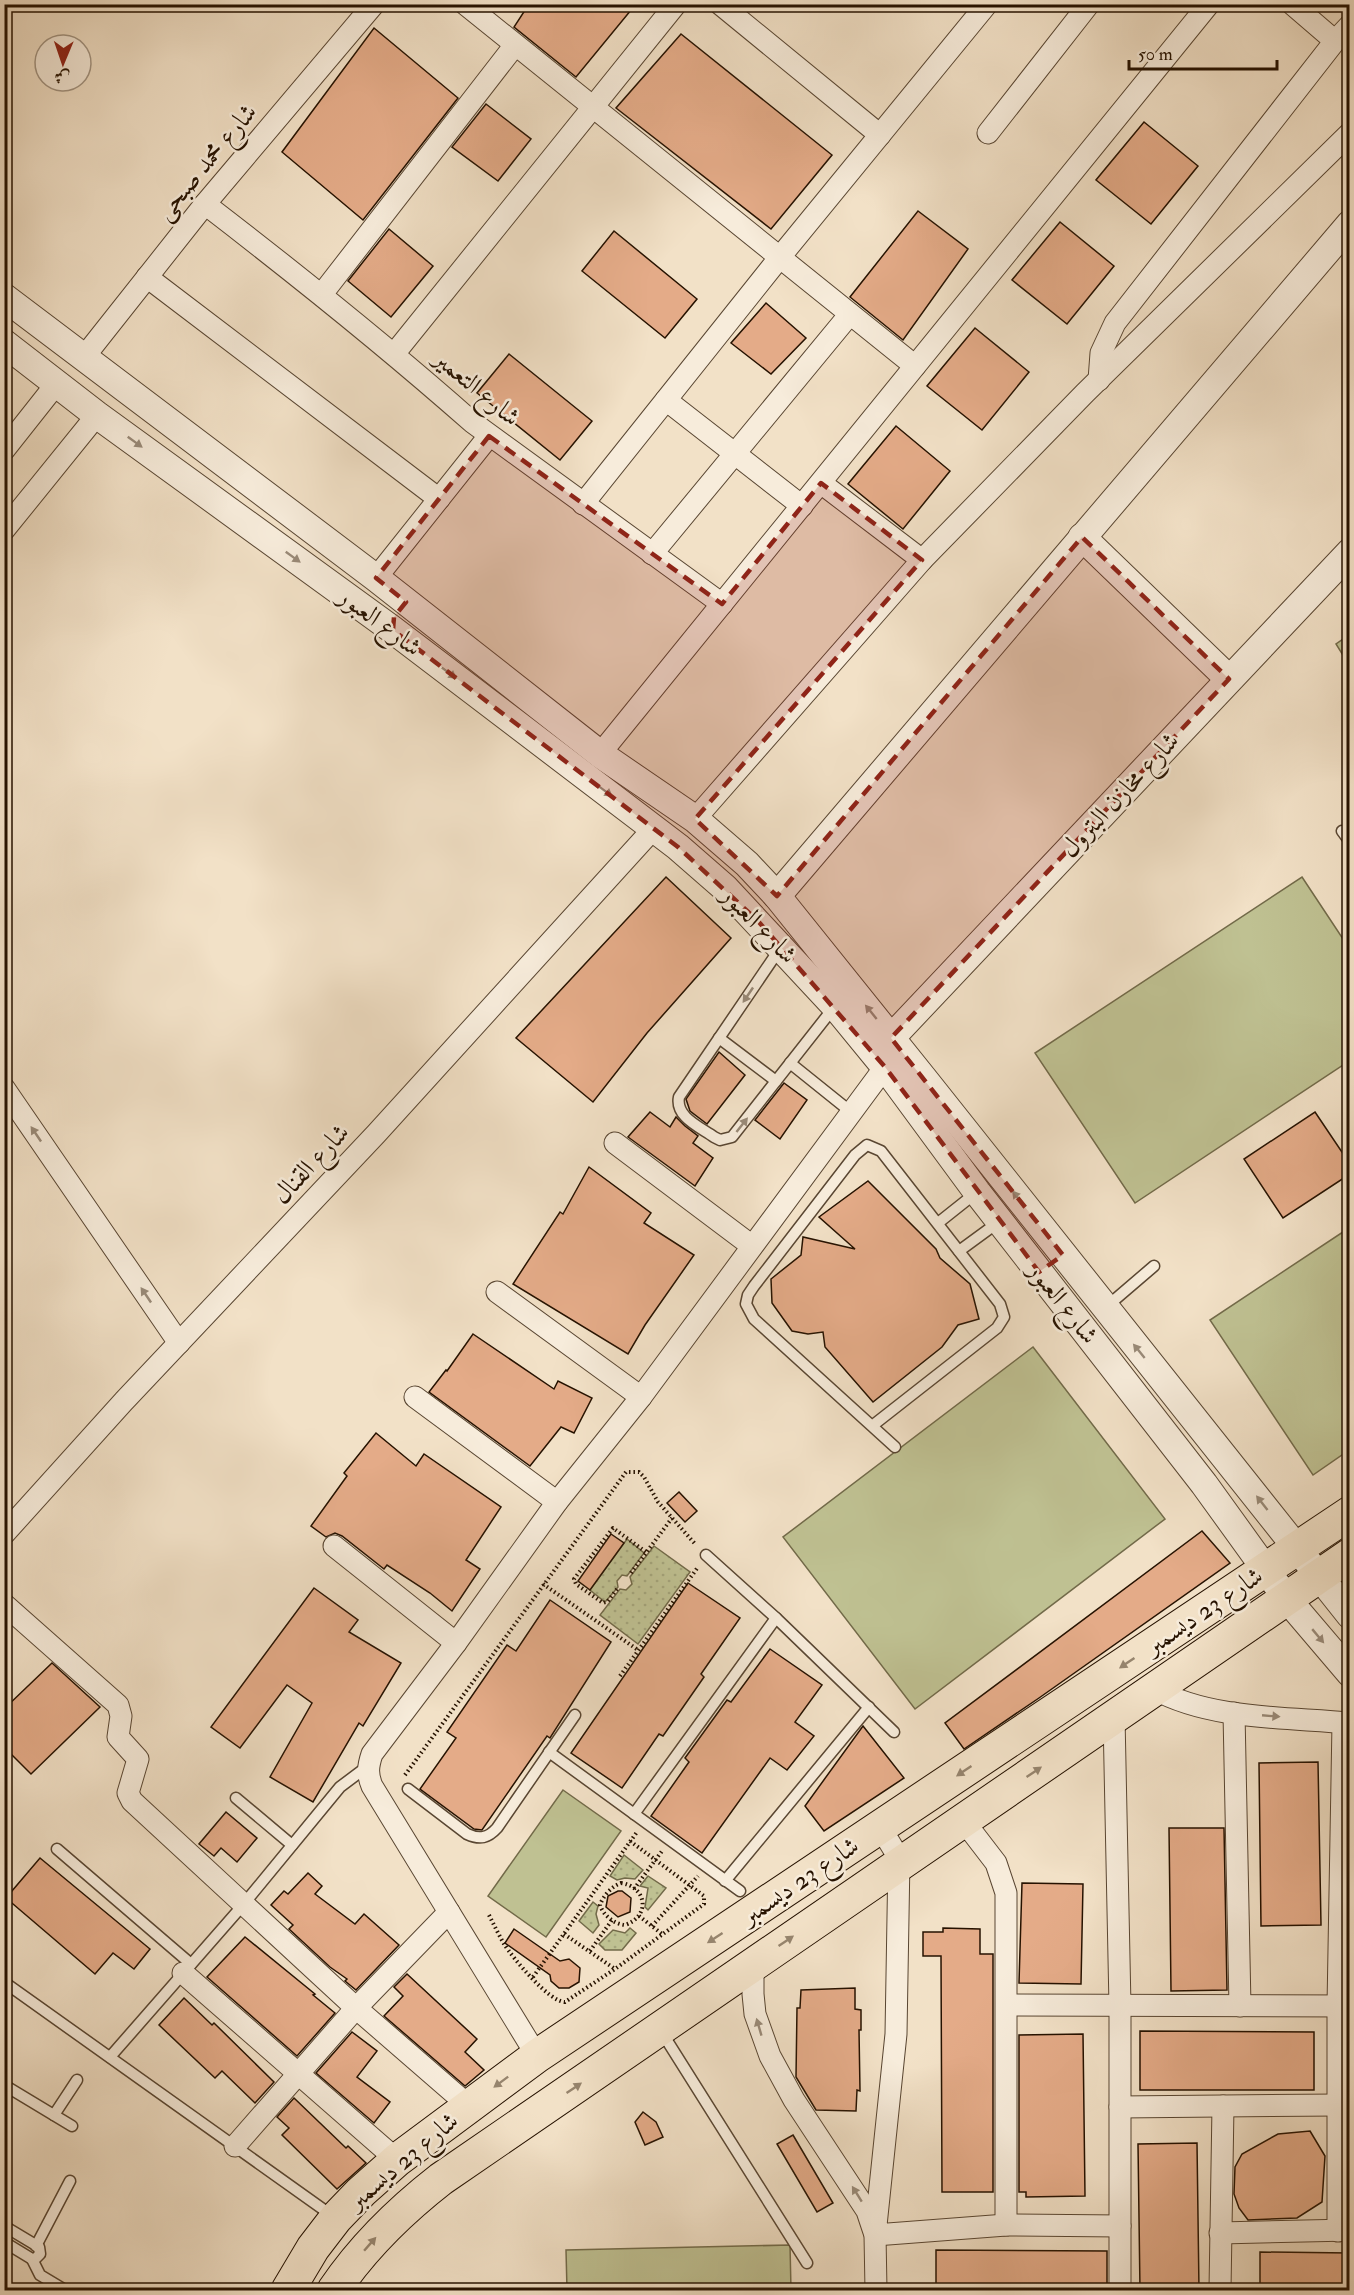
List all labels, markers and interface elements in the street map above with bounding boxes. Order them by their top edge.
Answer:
north arrow [33,33,93,93]
scale bar [1129,33,1278,71]
text: 50 m [1138,43,1173,66]
text: ش [54,67,71,87]
street label: شارع محمد صبحى [148,97,268,230]
street label: شارع التعمير [422,341,527,437]
one-way arrow [127,436,142,448]
one-way arrow [284,551,300,563]
street label: شارع العبور [327,579,428,668]
one-way arrow [441,667,457,679]
street label: شارع مخازن البترول [1054,726,1190,868]
one-way arrow [597,784,612,796]
street label: شارع العبور [708,877,804,974]
one-way arrow [742,987,754,1003]
one-way arrow [865,1005,877,1020]
street label: شارع القنال [266,1117,360,1214]
one-way arrow [736,1117,749,1133]
one-way arrow [30,1127,42,1143]
one-way arrow [1012,1190,1025,1206]
street label: شارع العبور [1015,1253,1105,1354]
one-way arrow [140,1287,152,1303]
one-way arrow [1133,1343,1146,1359]
one-way arrow [1255,1495,1268,1511]
street label: شارع 23 ديسمبر [1136,1560,1272,1668]
one-way arrow [1311,1628,1324,1643]
one-way arrow [1119,1657,1135,1669]
one-way arrow [1262,1711,1281,1721]
one-way arrow [957,1765,973,1777]
one-way arrow [1025,1766,1041,1778]
street label: شارع 23 ديسمبر [732,1830,868,1938]
one-way arrow [707,1933,724,1944]
one-way arrow [778,1935,794,1947]
one-way arrow [754,2017,763,2035]
one-way arrow [494,2076,509,2088]
one-way arrow [565,2082,581,2094]
street label: شارع 23 ديسمبر [338,2105,468,2223]
one-way arrow [852,2186,863,2202]
one-way arrow [363,2237,376,2252]

